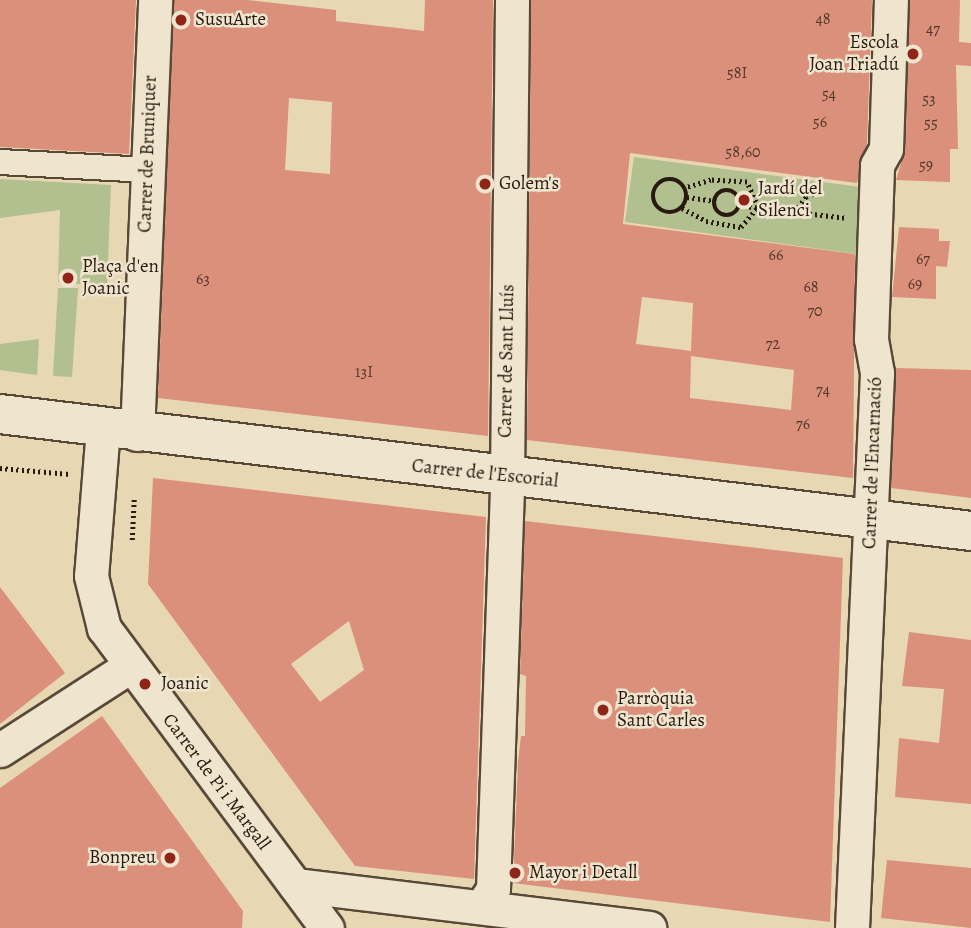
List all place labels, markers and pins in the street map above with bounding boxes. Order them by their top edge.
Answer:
place label: SusuArte [195,9,266,31]
marker: SusuArte [173,12,189,28]
place label: Escola Joan Triadú [809,32,899,76]
marker: Escola Joan Triadú [905,46,921,62]
place label: Golem's [499,173,559,195]
marker: Golem's [477,176,493,192]
place label: Jardí del Silenci [758,178,822,222]
marker: Jardí del Silenci [736,192,752,208]
place label: Plaça d'en Joanic [82,256,159,300]
marker: Plaça d'en Joanic [60,270,76,286]
place label: Joanic [161,673,209,695]
marker: Joanic [135,674,155,694]
place label: Parròquia Sant Carles [617,688,705,732]
marker: Parròquia Sant Carles [595,702,611,718]
place label: Bonpreu [89,847,156,869]
marker: Bonpreu [162,850,178,866]
place label: Mayor i Detall [529,862,637,884]
marker: Mayor i Detall [507,865,523,881]

